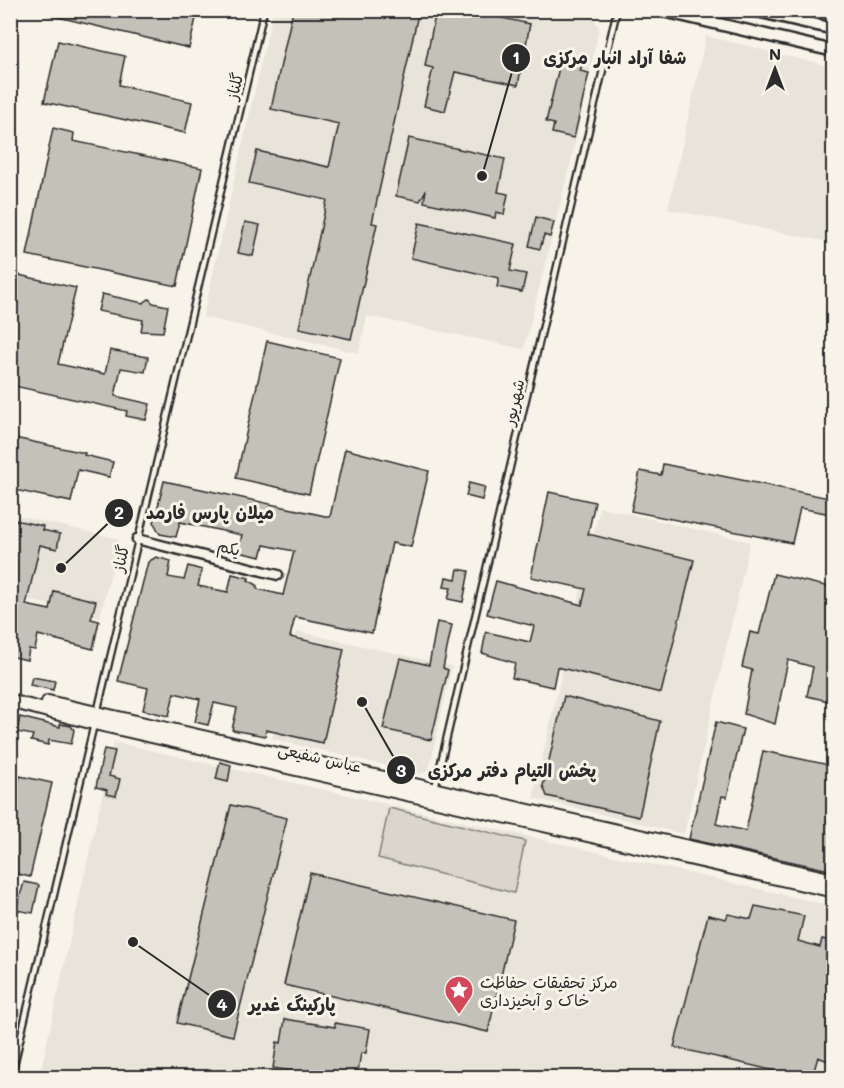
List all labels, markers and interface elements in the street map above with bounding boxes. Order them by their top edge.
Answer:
north arrow [745,39,805,99]
callout: شفا آراد انبار مرکزی [501,40,698,76]
text: N [769,43,781,64]
text: 1 [512,45,520,69]
text: شفا آراد انبار مرکزی [544,45,686,69]
street label: گلناز [220,70,248,104]
street label: شهریور [497,377,529,429]
callout: میلان پارس فارمد [104,495,286,531]
text: 2 [114,500,124,524]
text: میلان پارس فارمد [146,500,274,525]
street label: یکم [215,534,243,563]
street label: گلناز [106,542,133,576]
street label: عباس شفیعی [276,737,364,778]
callout: پخش التیام دفتر مرکزی [386,752,609,788]
text: 3 [396,758,407,782]
text: پخش التیام دفتر مرکزی [428,758,597,785]
place label: مرکز تحقیقات حفاظت خاک و آبخیزداری [480,971,617,1010]
place icon: مرکز تحقیقات حفاظت خاک و آبخیزداری [443,974,475,1016]
callout: پارکینگ غدیر [207,986,348,1022]
text: 4 [216,992,228,1016]
text: پارکینگ غدیر [247,992,336,1017]

